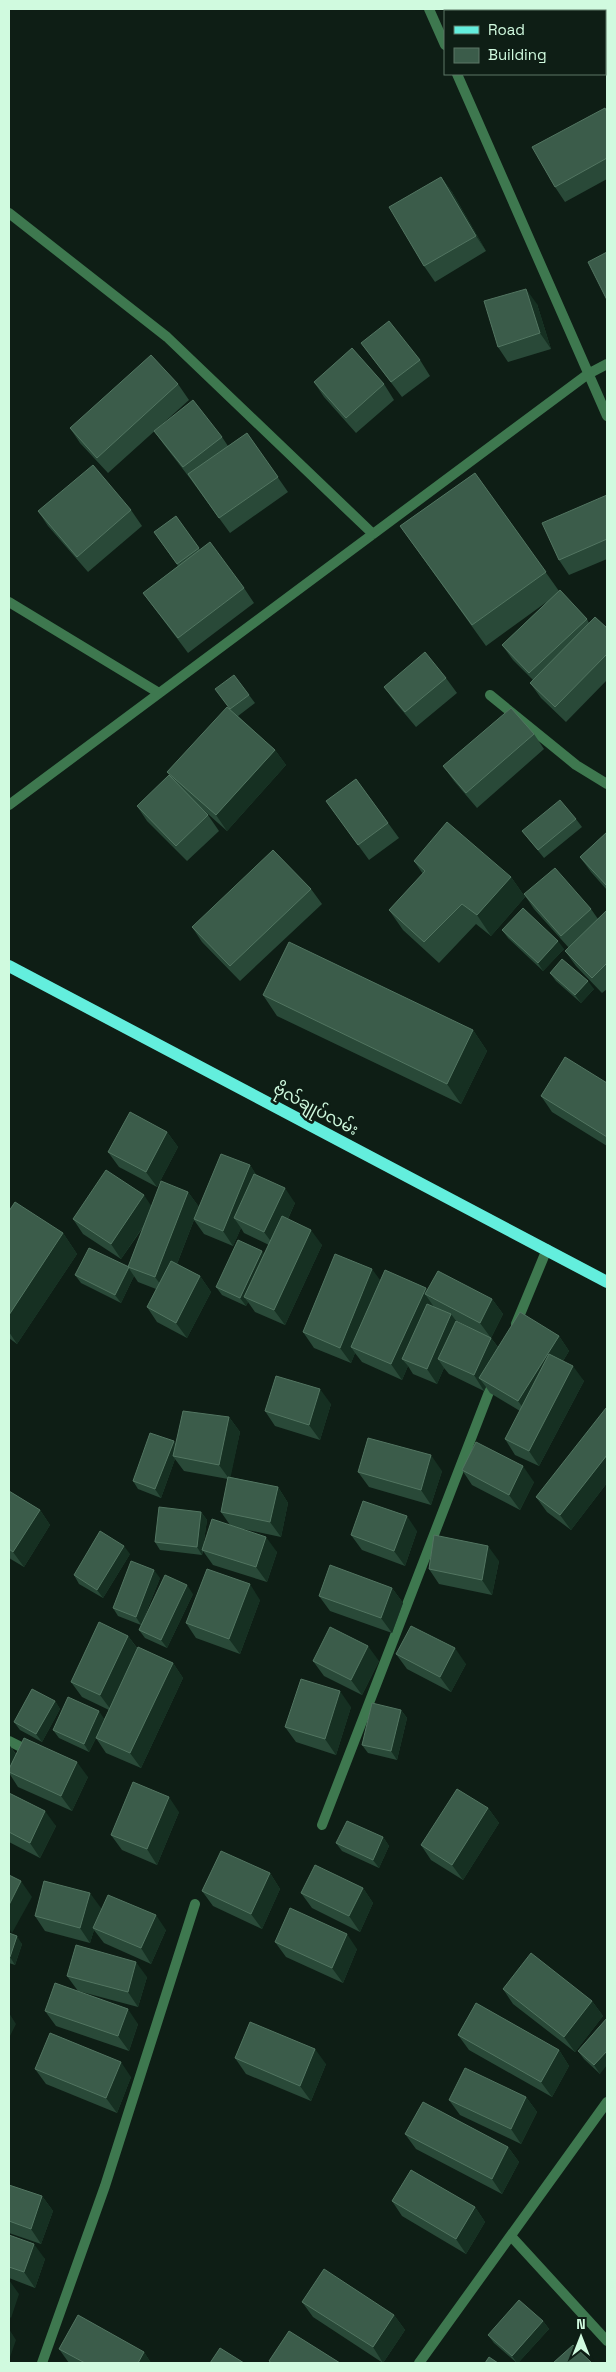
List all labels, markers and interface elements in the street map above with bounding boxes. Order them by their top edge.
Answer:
legend [444,10,606,75]
text: Road [488,20,525,39]
text: Building [488,45,547,64]
street label: ဗိုလ်ချုပ်လမ်း [268,1077,363,1144]
north arrow [556,2312,606,2362]
text: N [576,2315,586,2333]

